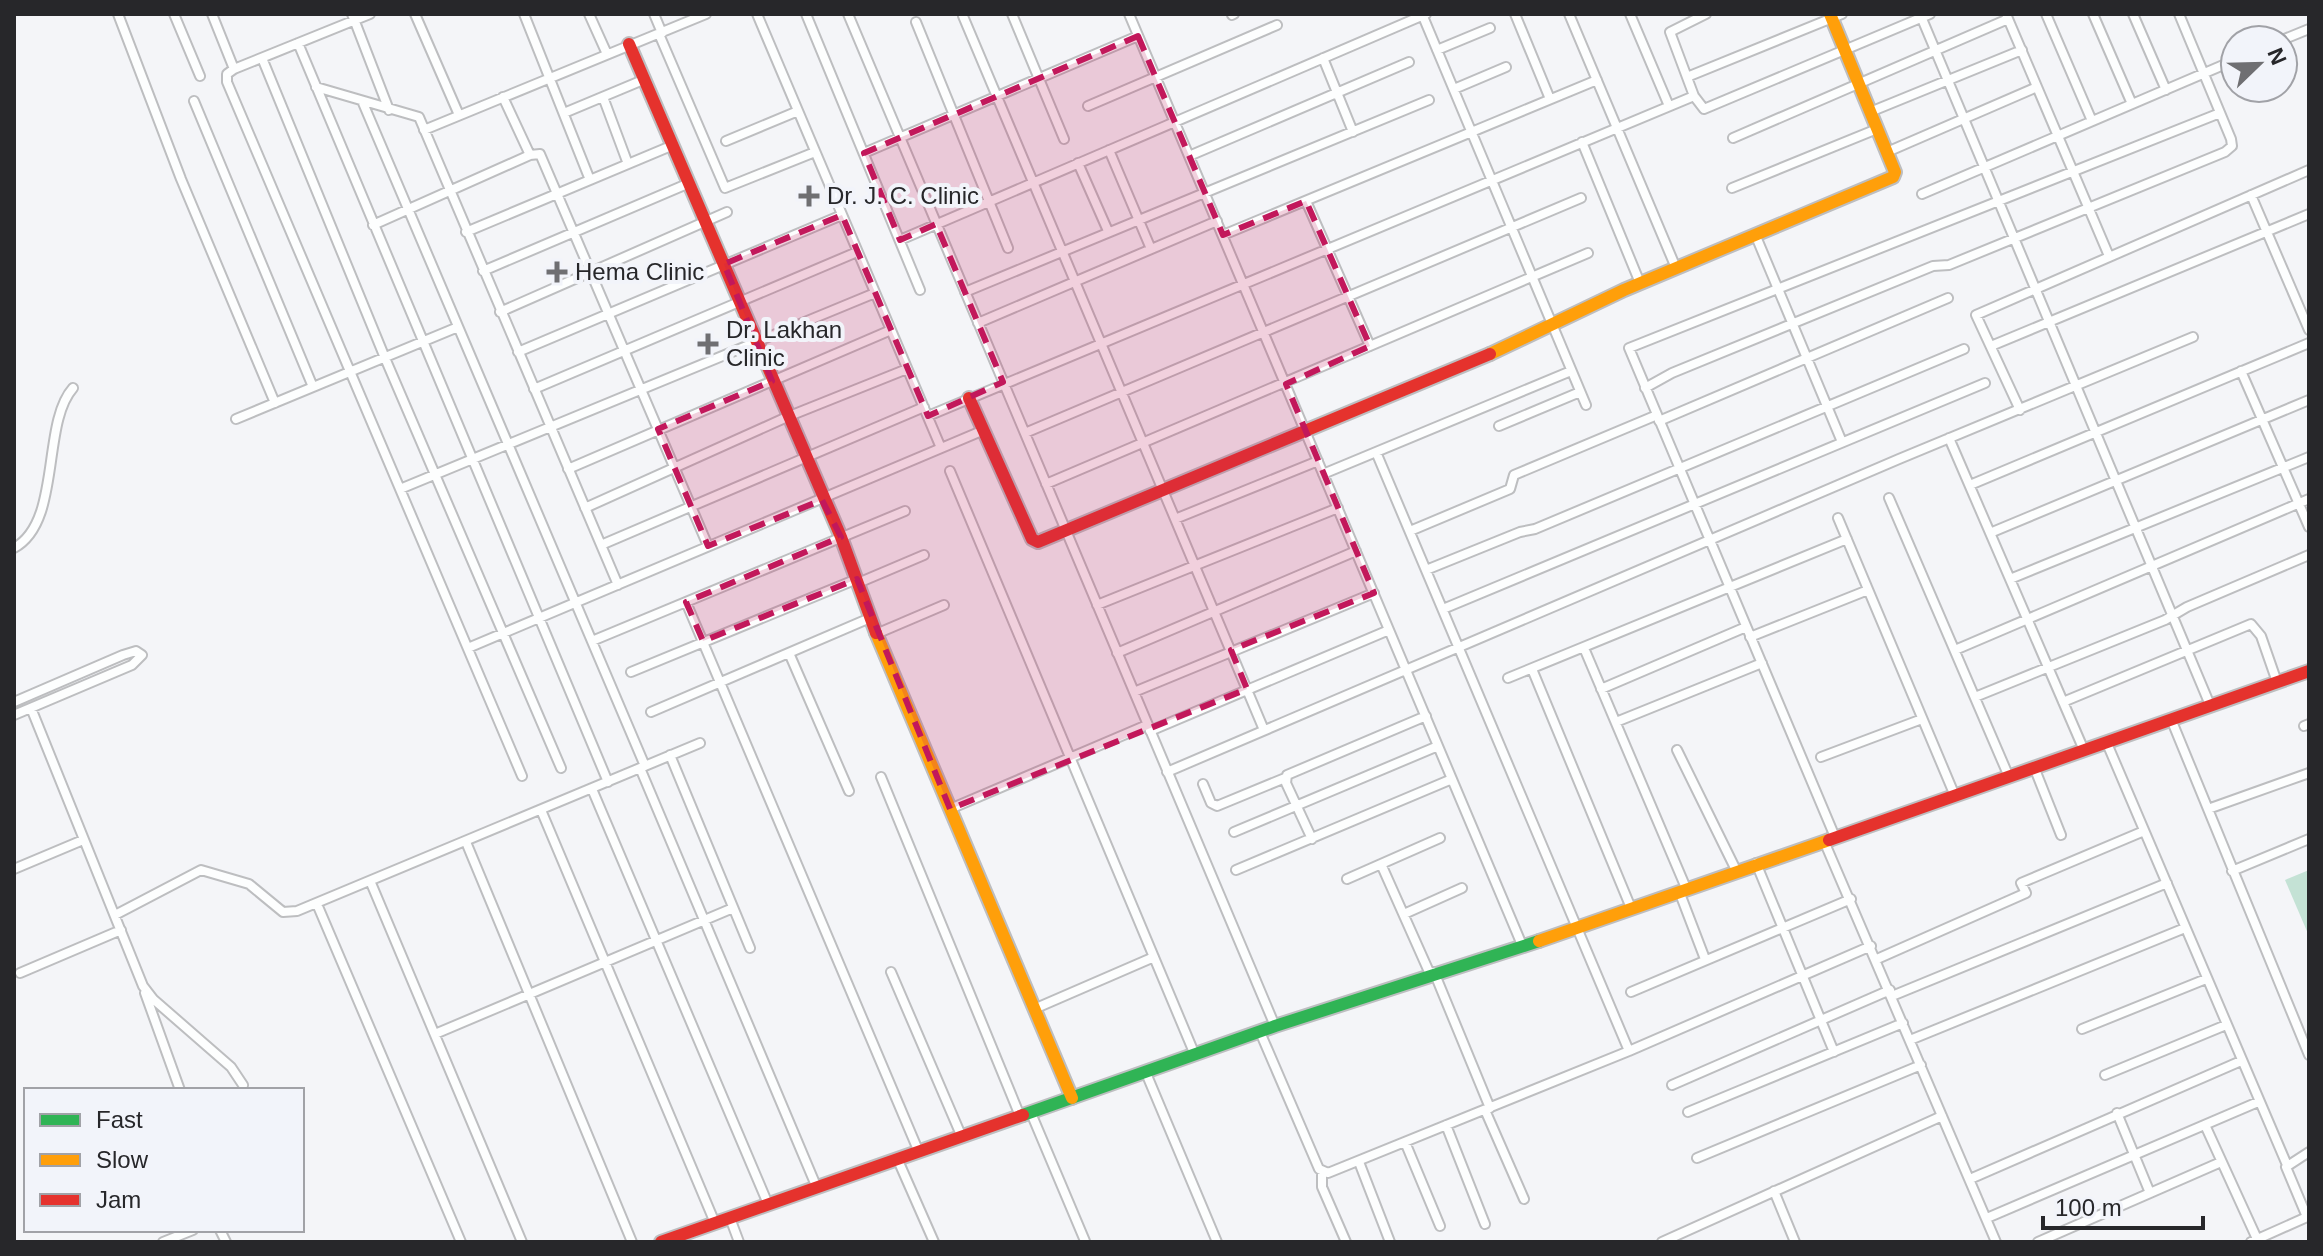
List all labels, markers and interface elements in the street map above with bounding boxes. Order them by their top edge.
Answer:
north arrow [2219,24,2299,104]
text: N [2262,44,2292,69]
place label: Dr. J. C. Clinic [827,182,979,209]
marker: Dr. J. C. Clinic [798,185,820,207]
place label: Hema Clinic [575,258,704,285]
marker: Hema Clinic [546,261,568,283]
place label: Dr. Lakhan Clinic [726,316,842,371]
marker: Dr. Lakhan Clinic [697,333,719,355]
legend [24,1088,304,1232]
text: Fast [96,1106,143,1133]
text: Slow [96,1146,149,1173]
scale bar [2043,1180,2203,1230]
text: Jam [96,1186,141,1213]
text: 100 m [2055,1194,2122,1221]

